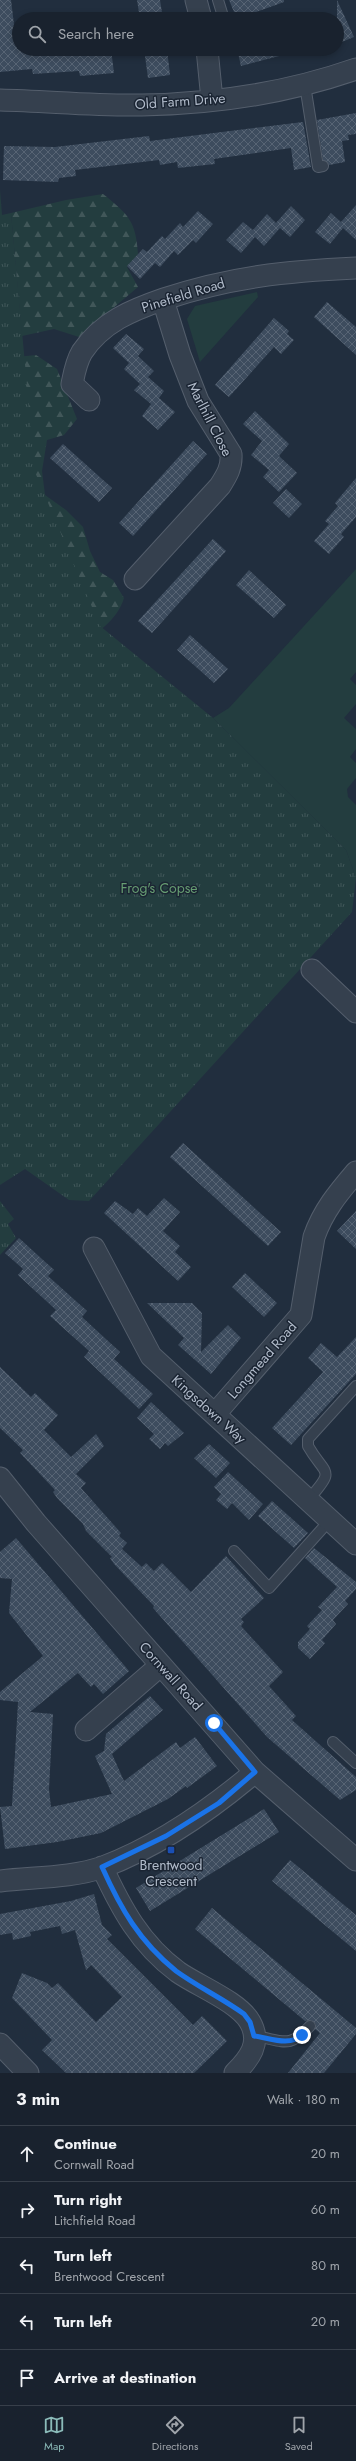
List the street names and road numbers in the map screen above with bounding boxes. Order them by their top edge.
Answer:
street label: Old Farm Drive [134,88,226,114]
street label: Pinefield Road [139,273,227,317]
street label: Marlhill Close [183,378,237,460]
street label: Longmead Road [223,1317,301,1403]
street label: Kingsdown Way [167,1370,251,1449]
street label: Cornwall Road [135,1637,207,1715]

